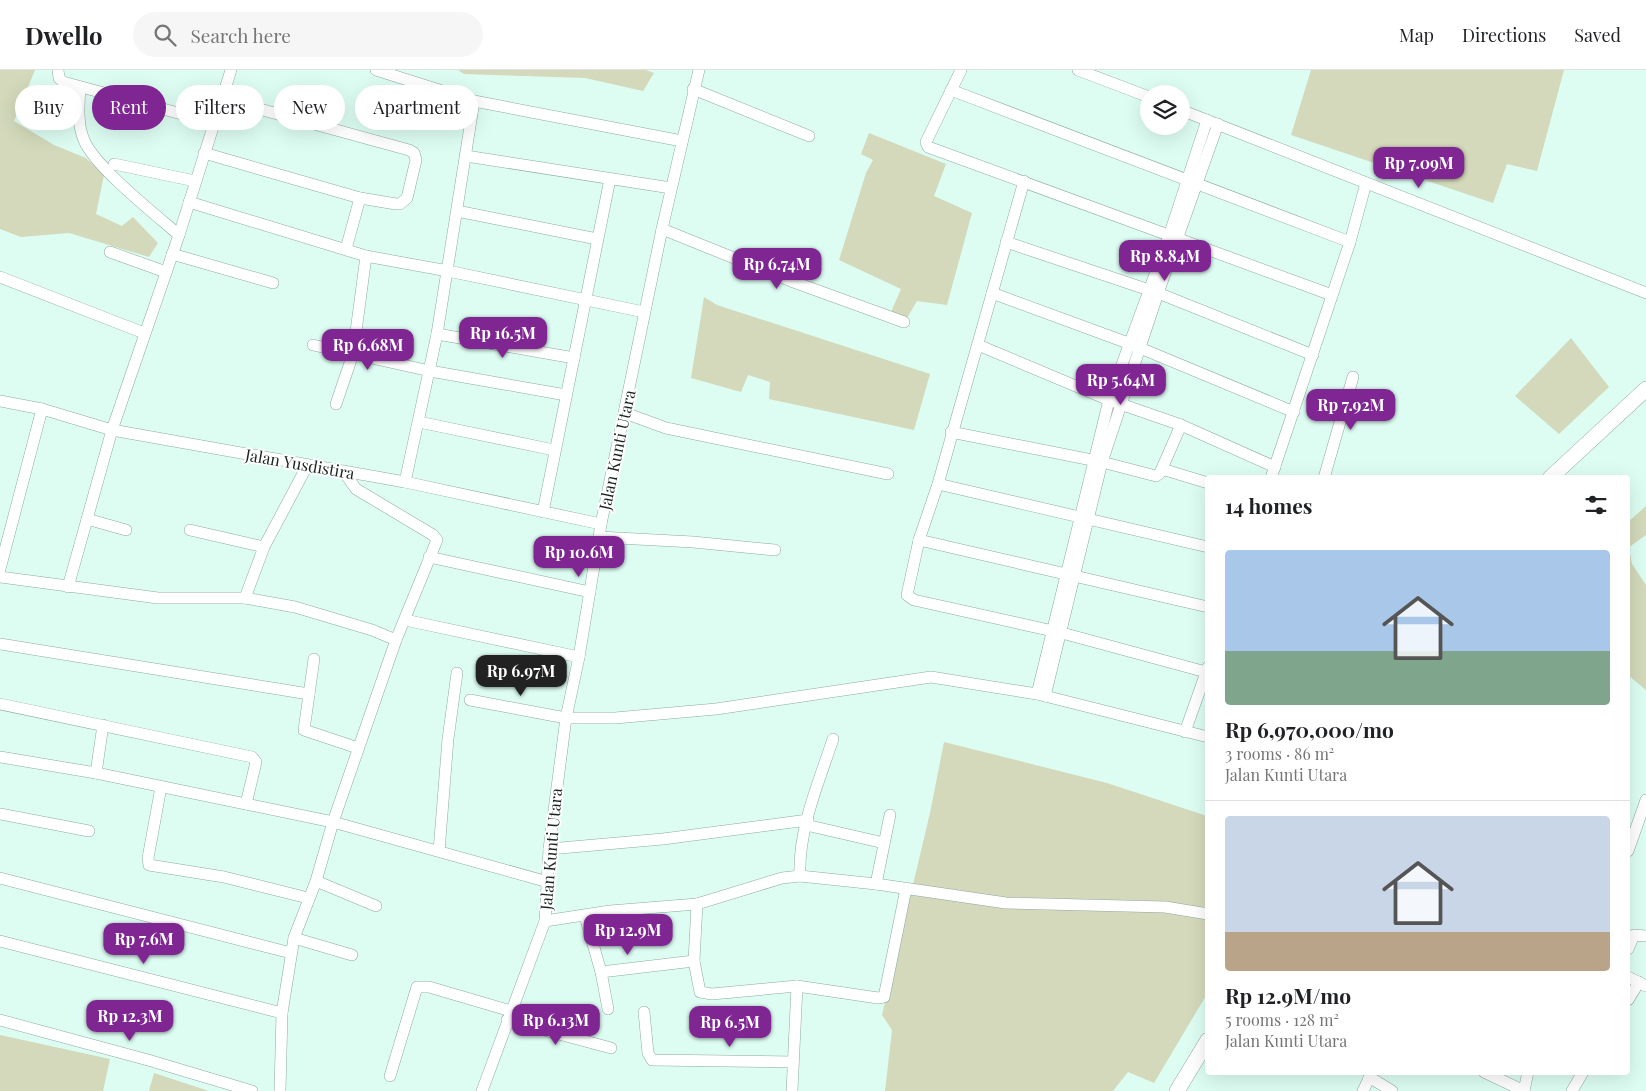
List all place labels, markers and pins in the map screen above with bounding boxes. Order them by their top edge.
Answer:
pin: Rp 7.09M [1367,146,1471,189]
pin: Rp 8.84M [1113,240,1217,282]
pin: Rp 6.74M [725,248,829,290]
pin: Rp 16.5M [451,316,555,359]
pin: Rp 6.68M [316,328,420,371]
pin: Rp 5.64M [1069,364,1173,406]
pin: Rp 7.92M [1299,388,1403,431]
pin: Rp 10.6M [527,536,631,578]
pin: Rp 6.97M [469,654,573,697]
pin: Rp 12.9M [576,914,680,956]
pin: Rp 7.6M [98,922,190,965]
pin: Rp 12.3M [78,1000,182,1042]
pin: Rp 6.13M [504,1004,608,1046]
pin: Rp 6.5M [684,1006,776,1048]

